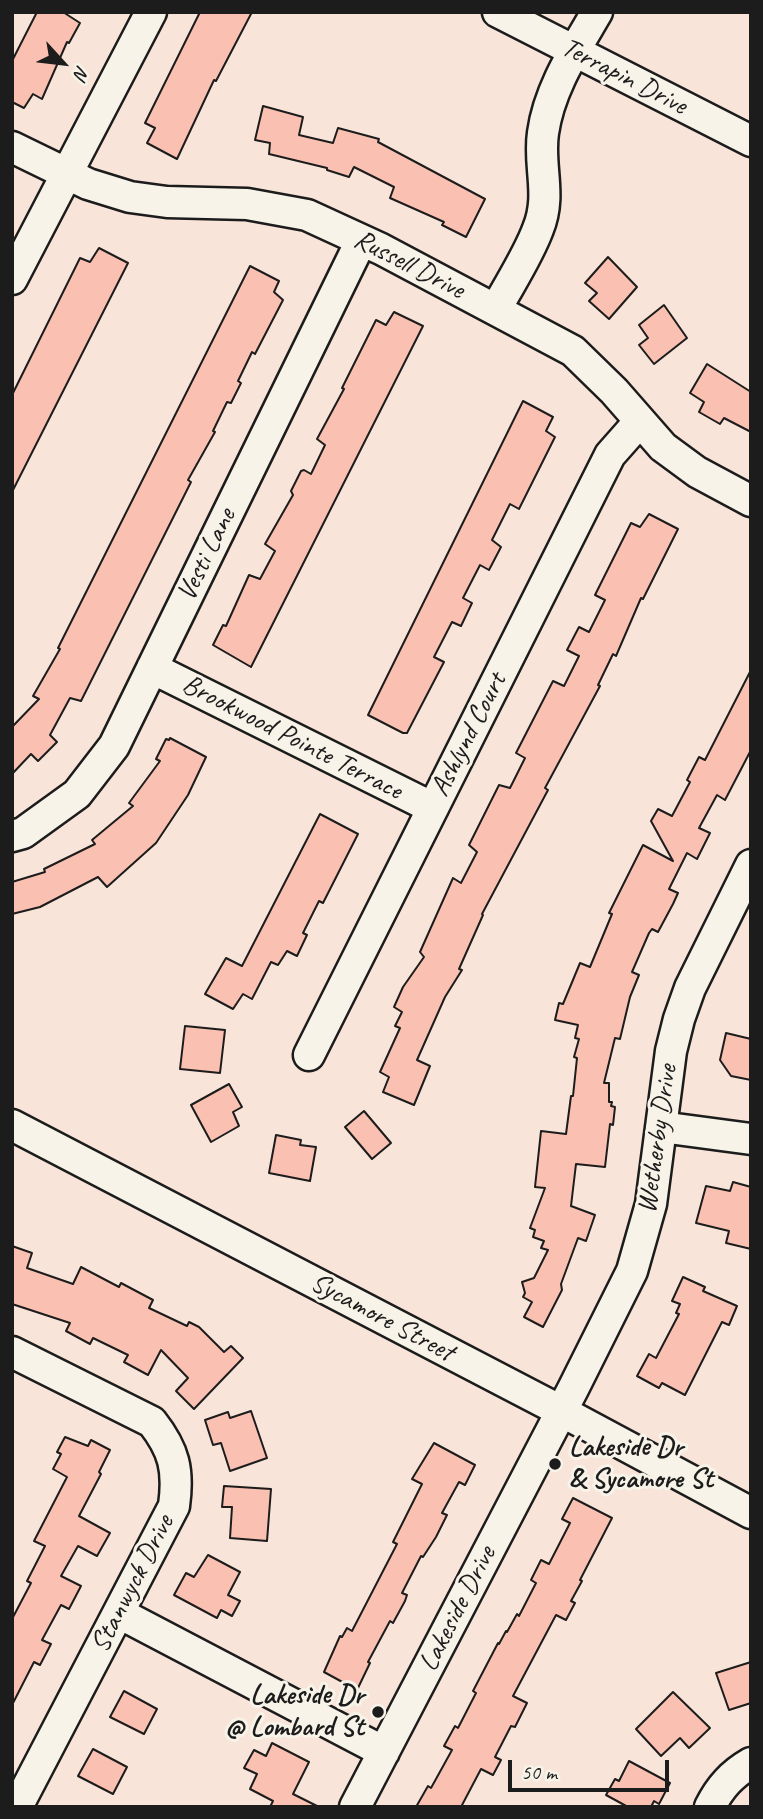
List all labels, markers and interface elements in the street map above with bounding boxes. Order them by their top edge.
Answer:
north arrow [28,28,98,98]
street label: Terrapin Drive [556,31,692,123]
text: N [68,62,95,83]
street label: Russell Drive [348,223,470,307]
street label: Vesti Lane [170,503,244,607]
street label: Brookwood Pointe Terrace [177,668,407,808]
street label: Ashlynd Court [424,668,514,802]
street label: Wetherby Drive [631,1063,685,1215]
street label: Sycamore Street [305,1266,459,1370]
place label: Lakeside Dr & Sycamore St [569,1431,713,1497]
marker: Lakeside Dr & Sycamore St [547,1456,563,1472]
street label: Stanwyck Drive [84,1510,182,1658]
street label: Lakeside Drive [412,1541,504,1677]
place label: Lakeside Dr @ Lombard St [226,1679,364,1745]
marker: Lakeside Dr @ Lombard St [370,1704,386,1720]
scale bar [511,1745,672,1789]
text: 50 m [521,1759,557,1785]

